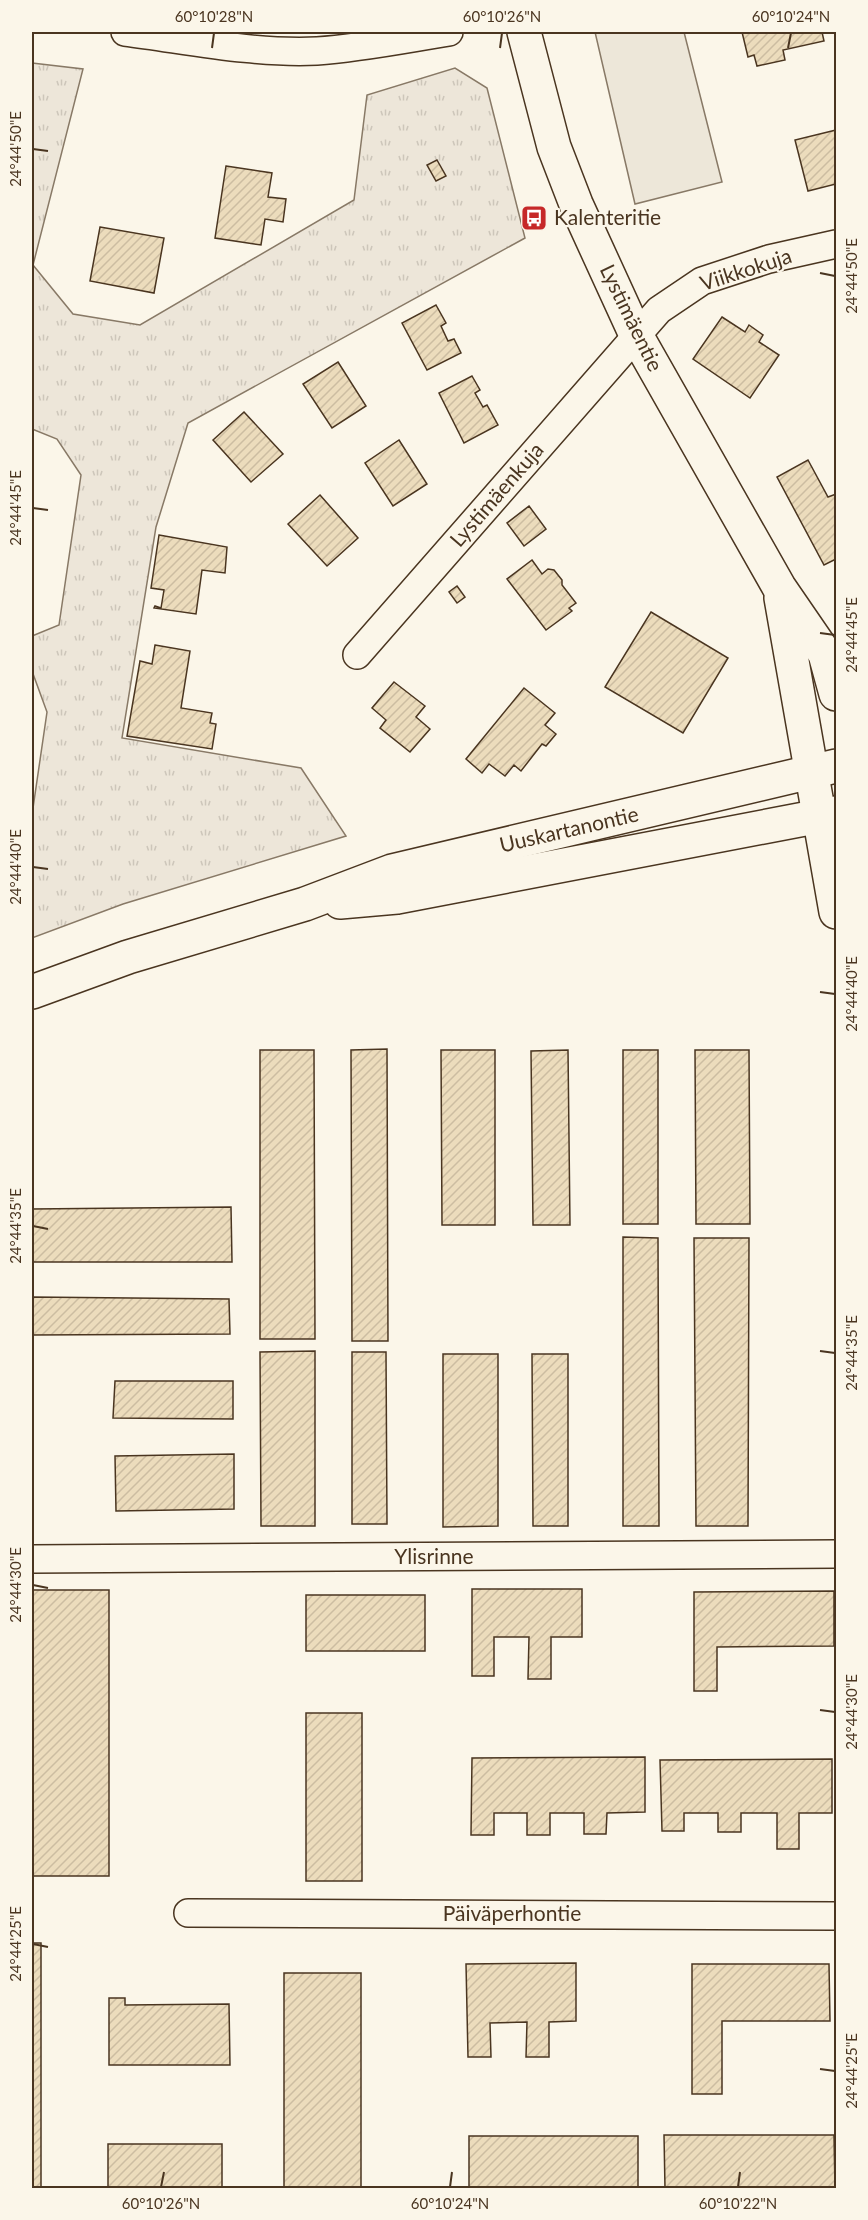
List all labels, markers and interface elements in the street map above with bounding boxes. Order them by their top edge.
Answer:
text: 60°10'28"N [175,7,253,25]
text: 60°10'26"N [463,7,541,25]
text: 60°10'24"N [752,7,830,25]
text: 24°44'50"E [6,111,24,187]
bus stop icon: Kalenteritie [519,203,549,233]
place label: Kalenteritie [554,204,661,229]
text: 24°44'50"E [842,238,860,314]
street label: Viikkokuja [697,242,794,295]
street label: Lystimäentie [596,260,669,375]
street label: Lystimäenkuja [444,437,548,551]
text: 24°44'45"E [6,470,24,546]
text: 24°44'45"E [842,597,860,673]
street label: Uuskartanontie [497,800,641,857]
text: 24°44'40"E [6,829,24,905]
text: 24°44'40"E [842,956,860,1032]
text: 24°44'35"E [6,1188,24,1264]
text: 24°44'35"E [842,1315,860,1391]
street label: Ylisrinne [394,1543,474,1568]
text: 24°44'30"E [6,1547,24,1623]
text: 24°44'30"E [842,1674,860,1750]
street label: Päiväperhontie [443,1900,581,1925]
text: 24°44'25"E [6,1906,24,1982]
text: 24°44'25"E [842,2033,860,2109]
text: 60°10'26"N [122,2194,200,2212]
text: 60°10'24"N [411,2194,489,2212]
text: 60°10'22"N [699,2194,777,2212]

